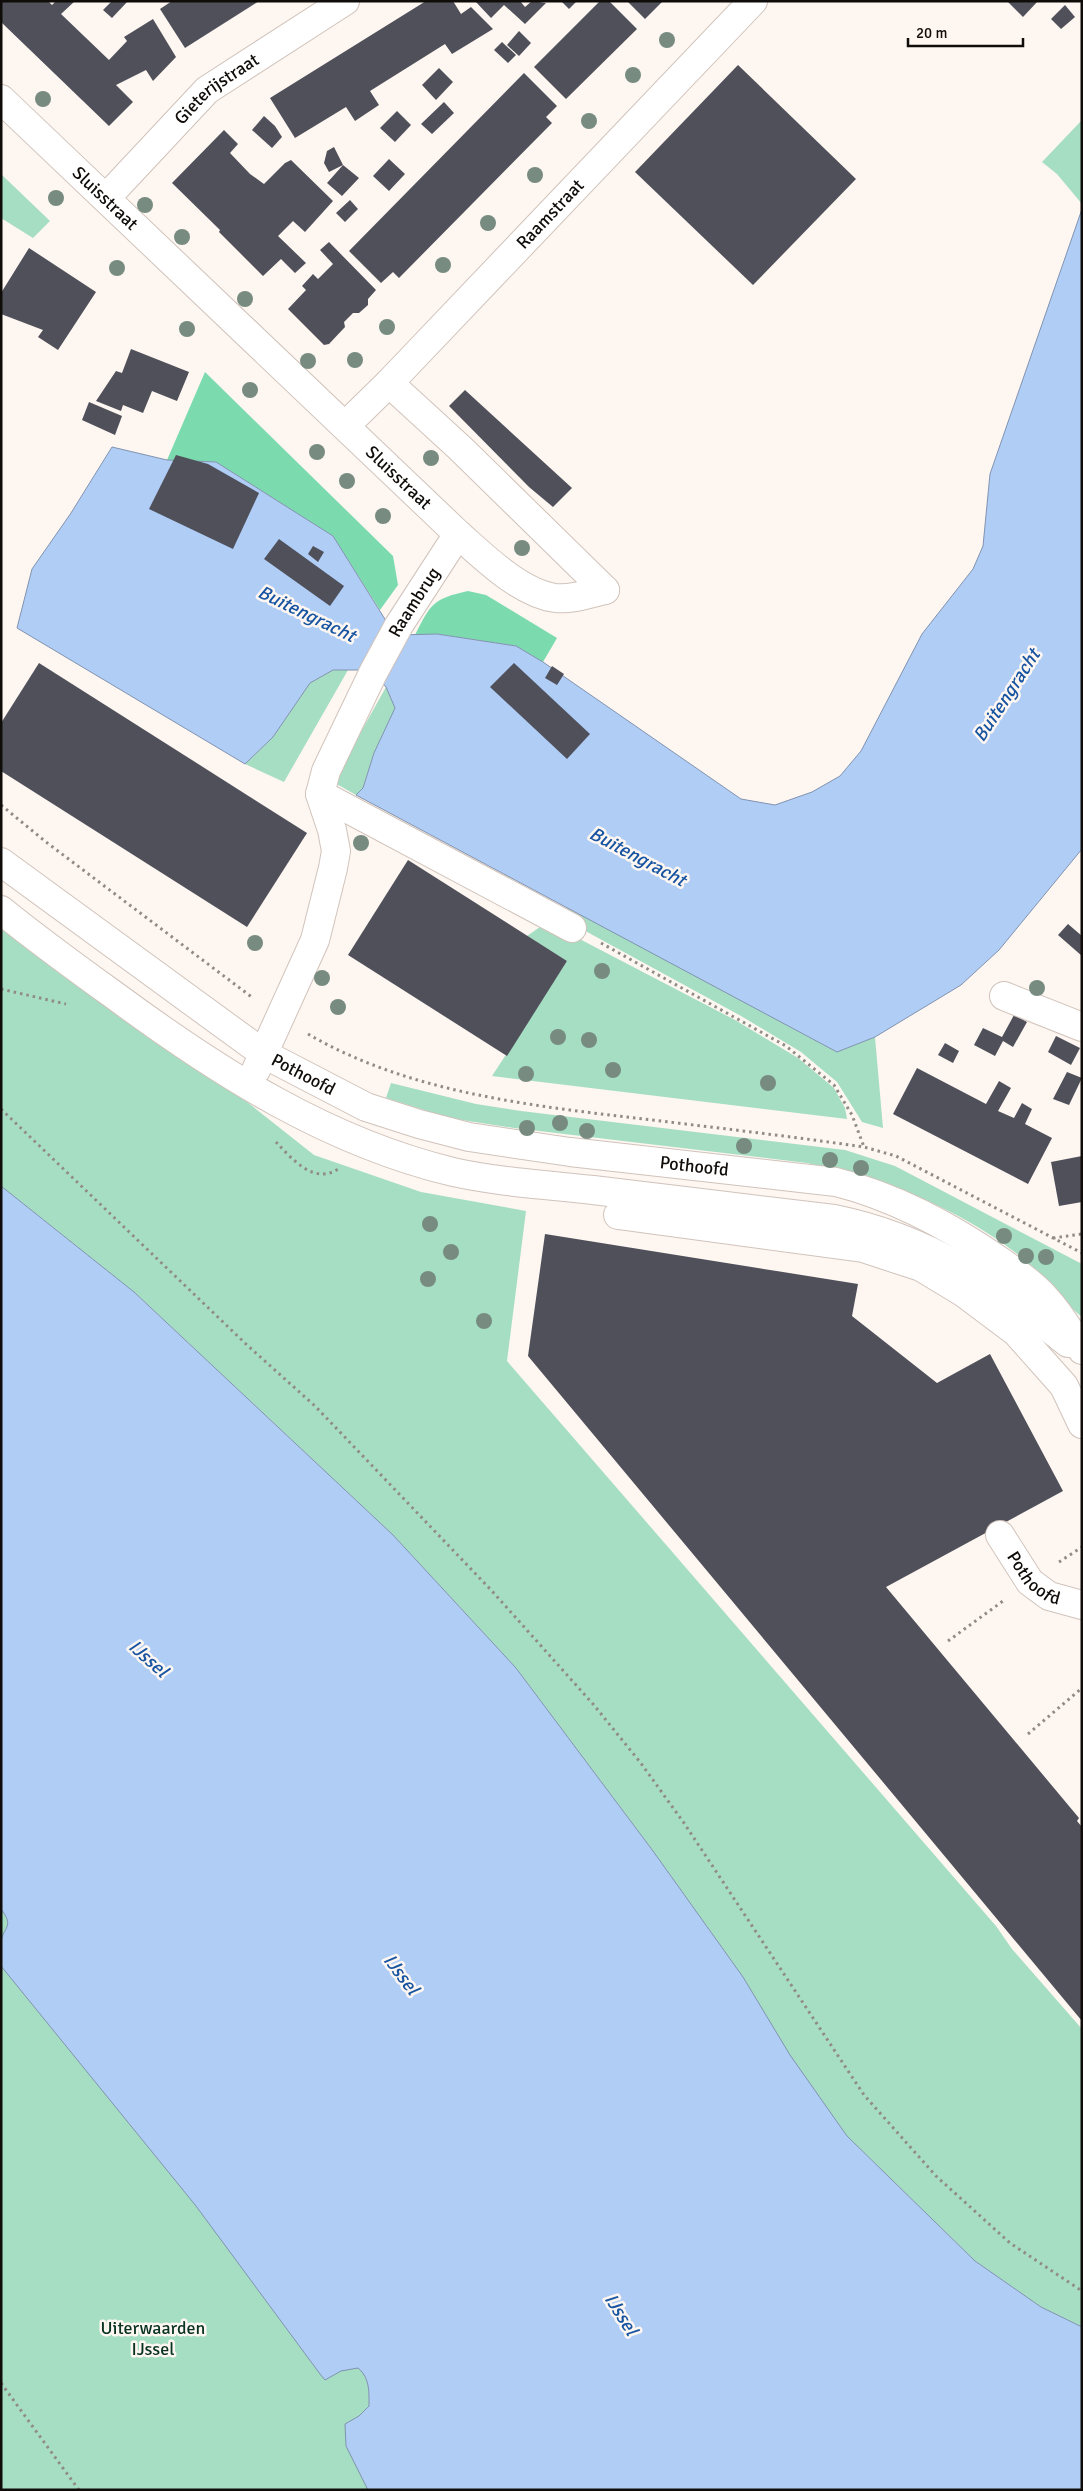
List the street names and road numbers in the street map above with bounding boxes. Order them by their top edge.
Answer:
street label: Gieterijstraat [169,49,263,129]
street label: Sluisstraat [68,162,143,235]
street label: Raamstraat [512,174,589,254]
street label: Sluisstraat [361,441,436,514]
street label: Raambrug [384,563,445,641]
street label: Pothoofd [268,1049,339,1100]
street label: Pothoofd [659,1151,730,1181]
street label: Pothoofd [1002,1547,1063,1610]

